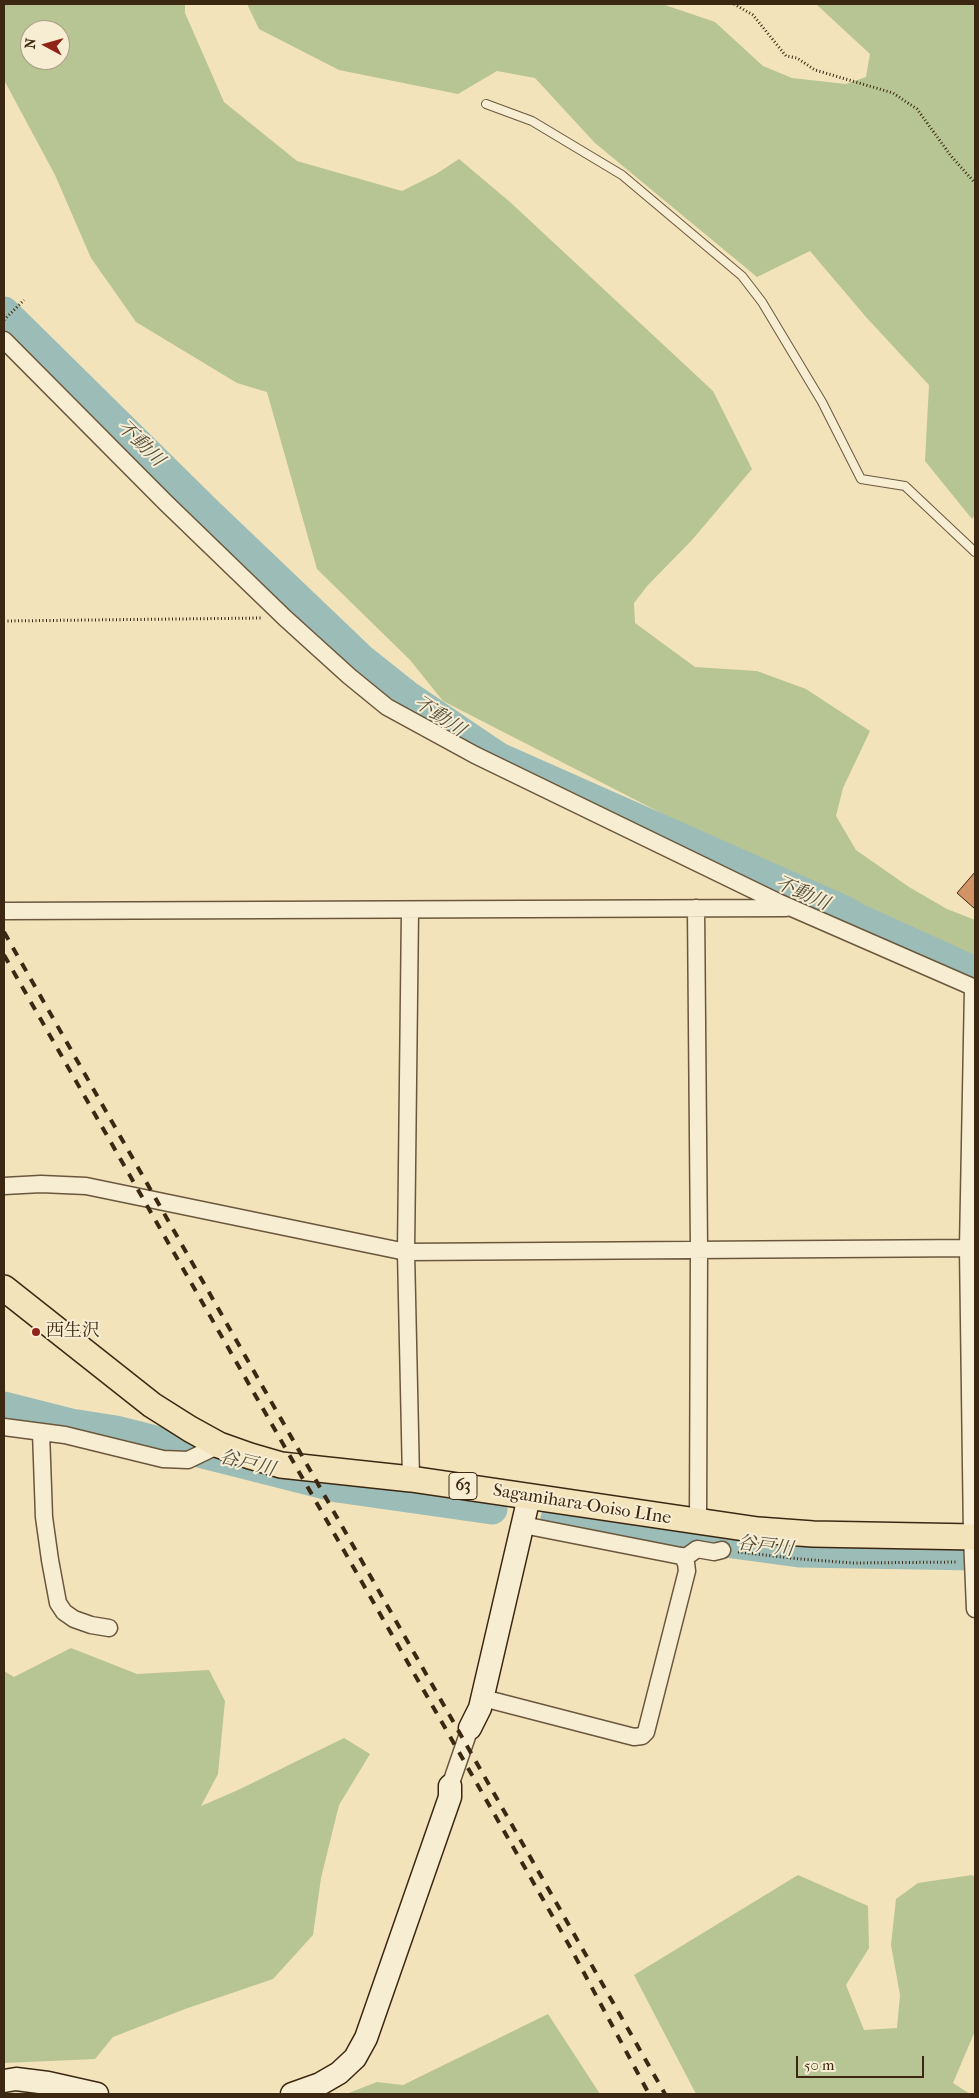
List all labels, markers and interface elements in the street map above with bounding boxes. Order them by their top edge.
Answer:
north arrow [20,20,70,70]
text: N [22,37,40,50]
water label: 不動川 [112,416,168,472]
water label: 不動川 [409,692,469,742]
water label: 不動川 [771,872,833,916]
place label: 西生沢 [46,1321,100,1343]
marker: 西生沢 [30,1326,42,1338]
water label: 谷戸川 [217,1446,277,1482]
road number: 63 [449,1472,477,1500]
street label: Sagamihara-Ooiso LIne [491,1480,673,1530]
water label: 谷戸川 [735,1532,795,1562]
scale bar [799,2046,926,2078]
text: 50 m [804,2056,834,2074]

